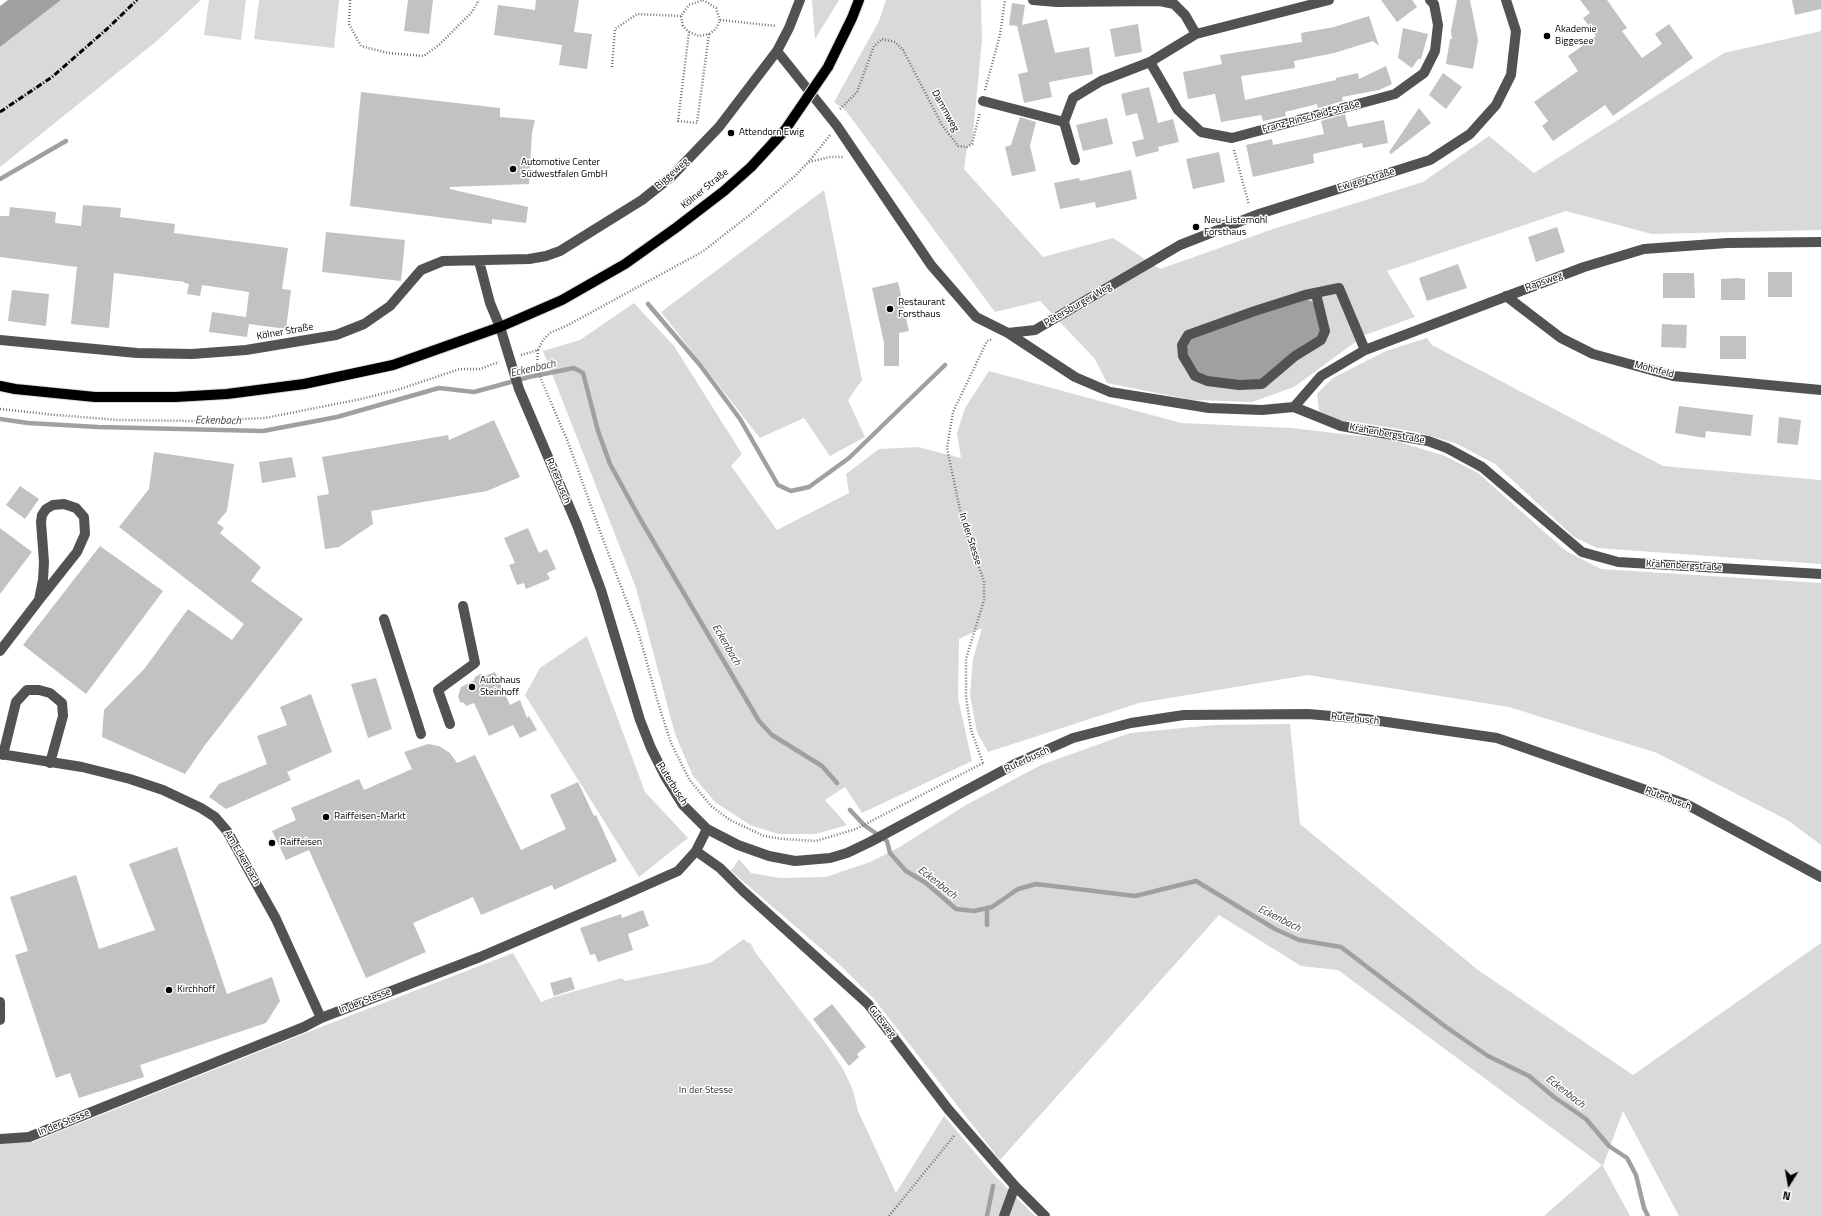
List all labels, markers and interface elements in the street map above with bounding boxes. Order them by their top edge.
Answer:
place label: Akademie Biggesee [1555,24,1597,48]
marker: Akademie Biggesee [1542,31,1552,41]
street label: Dammweg [929,88,961,134]
street label: Franz-Rinscheid-Straße [1261,98,1361,136]
place label: Attendorn Ewig [739,127,804,139]
marker: Attendorn Ewig [726,128,736,138]
street label: Biggeweg [653,156,691,192]
place label: Automotive Center Südwestfalen GmbH [521,157,608,180]
marker: Automotive Center Südwestfalen GmbH [508,164,518,174]
street label: Kölner Straße [679,166,731,212]
street label: Ewiger Straße [1336,166,1396,194]
place label: Neu-Listernohl Forsthaus [1204,215,1267,238]
marker: Neu-Listernohl Forsthaus [1191,222,1201,232]
street label: Rapsweg [1524,270,1564,294]
street label: Petersburger Weg [1042,281,1114,329]
place label: Restaurant Forsthaus [898,297,945,320]
marker: Restaurant Forsthaus [885,304,895,314]
street label: Kölner Straße [256,321,314,343]
water label: Eckenbach [509,357,557,381]
street label: Mohnfeld [1633,359,1675,381]
water label: Eckenbach [195,414,241,428]
street label: Krähenbergstraße [1348,421,1426,447]
street label: Ruterbusch [543,456,573,506]
street label: In der Stesse [956,511,984,567]
street label: Krähenbergstraße [1646,558,1722,574]
water label: Eckenbach [709,622,743,668]
place label: Autohaus Steinhoff [480,675,520,698]
marker: Autohaus Steinhoff [467,682,477,692]
street label: Ruterbusch [1330,711,1380,727]
street label: Ruterbusch [1003,744,1051,776]
street label: Ruterbusch [654,760,690,808]
street label: Ruterbusch [1643,785,1693,813]
place label: Raiffeisen-Markt [334,811,406,823]
marker: Raiffeisen-Markt [321,812,331,822]
street label: Am Eckenbach [221,828,263,888]
place label: Raiffeisen [280,837,322,849]
marker: Raiffeisen [267,838,277,848]
water label: Eckenbach [915,864,959,902]
water label: Eckenbach [1255,903,1303,935]
place label: Kirchhoff [177,984,215,996]
marker: Kirchhoff [164,985,174,995]
street label: In der Stesse [338,986,392,1016]
street label: Gutsweg [866,1004,898,1040]
water label: Eckenbach [1543,1073,1587,1111]
park label: In der Stesse [679,1085,733,1097]
street label: In der Stesse [37,1107,91,1139]
north arrow [1769,1164,1809,1204]
text: N [1781,1187,1792,1204]

